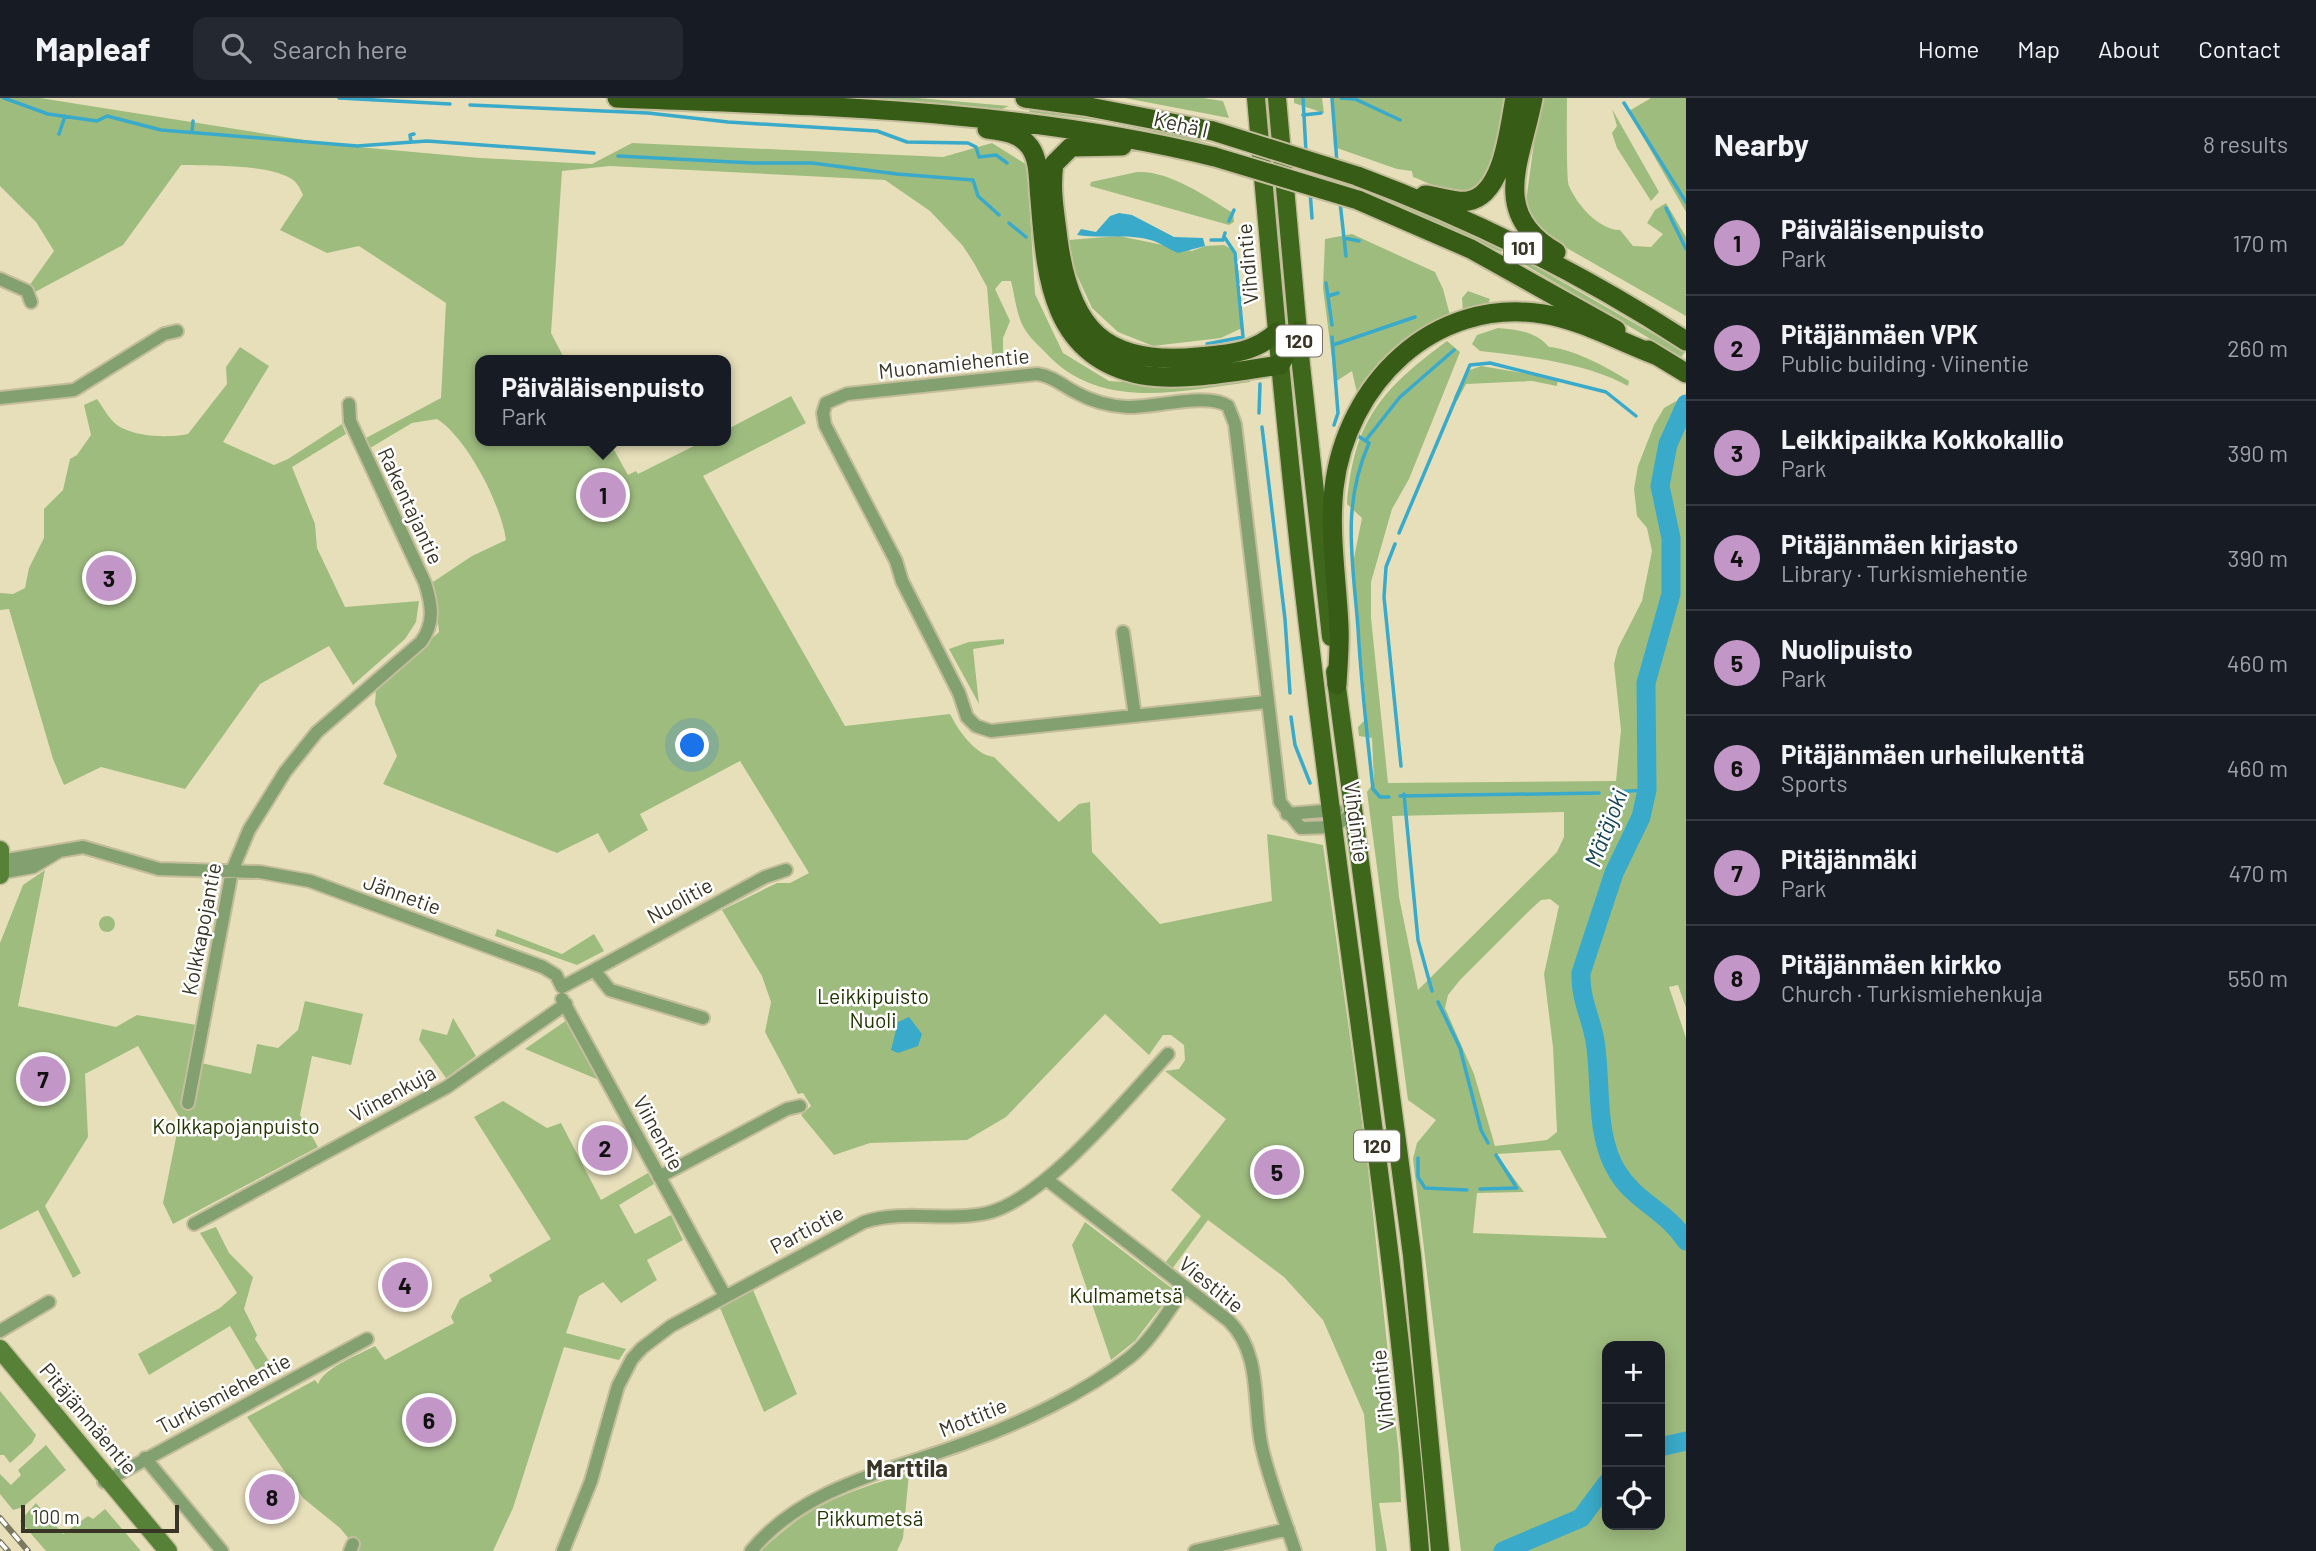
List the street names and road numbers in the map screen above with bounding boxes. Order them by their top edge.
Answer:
street label: Kehä I [1152,105,1211,142]
street label: Vihdintie [1231,223,1262,306]
road number: 101 [1504,232,1542,264]
road number: 120 [1276,326,1322,356]
street label: Muonamiehentie [877,342,1031,383]
street label: Rakentajantie [373,443,449,568]
street label: Vihdintie [1340,780,1375,864]
street label: Kolkkapojantie [175,860,226,997]
street label: Jännetie [360,868,445,919]
street label: Nuolitie [642,871,717,928]
street label: Viinenkuja [345,1059,440,1127]
street label: Viinentie [629,1091,690,1174]
road number: 120 [1354,1130,1400,1162]
street label: Partiotie [765,1199,847,1258]
street label: Viestitie [1175,1250,1249,1317]
street label: Turkismiehentie [152,1347,294,1438]
street label: Vihdintie [1365,1348,1398,1432]
street label: Pitäjänmäentie [35,1357,143,1479]
street label: Mottitie [935,1392,1010,1442]

